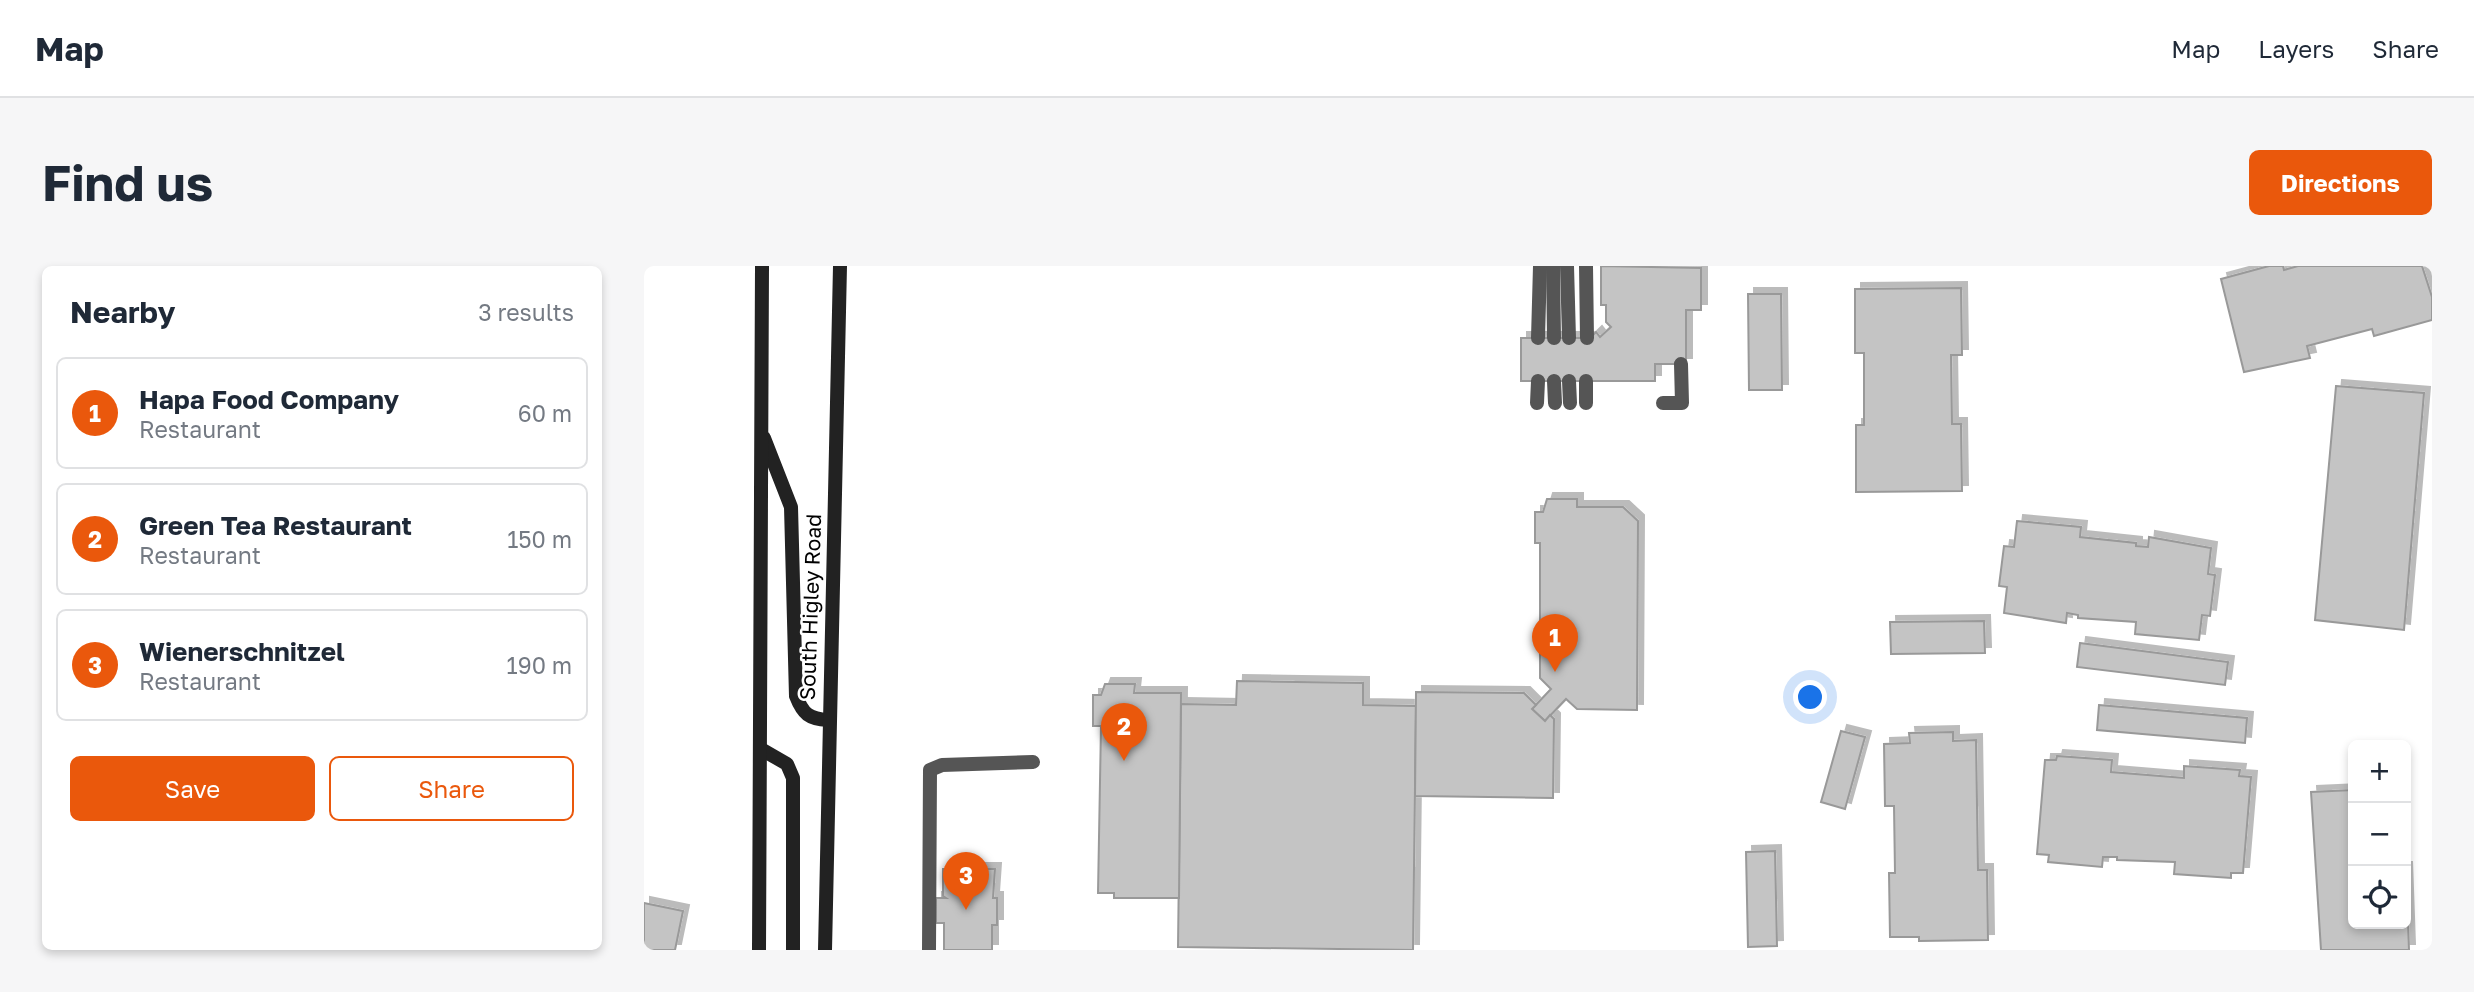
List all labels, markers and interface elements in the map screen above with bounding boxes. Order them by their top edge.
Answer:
text: Map [35,29,104,68]
text: Map [2171,34,2220,63]
text: Layers [2258,34,2334,63]
text: Share [2372,34,2439,63]
button: Directions [2249,150,2432,215]
text: Find us [42,153,213,212]
text: Nearby [70,294,175,330]
text: 3 results [478,298,574,326]
text: Hapa Food Company [139,384,399,415]
text: 1 [89,399,101,427]
text: 60 m [518,399,572,427]
text: Restaurant [139,415,261,443]
text: Green Tea Restaurant [139,510,412,541]
street label: South Higley Road [794,513,826,701]
text: 2 [88,525,102,553]
text: 150 m [507,525,572,553]
text: Restaurant [139,541,261,569]
pin: 1 [1532,614,1578,672]
text: Wienerschnitzel [139,636,345,667]
text: 3 [88,651,102,679]
text: 190 m [507,651,572,679]
text: Restaurant [139,667,261,695]
your location [1793,680,1827,714]
pin: 2 [1101,703,1147,761]
map controls [2348,740,2411,929]
button: + [2348,740,2411,803]
button: Save [70,756,315,821]
button: Share [329,756,574,821]
button: − [2348,803,2411,866]
pin: 3 [943,852,989,910]
button: locate [2348,866,2411,929]

